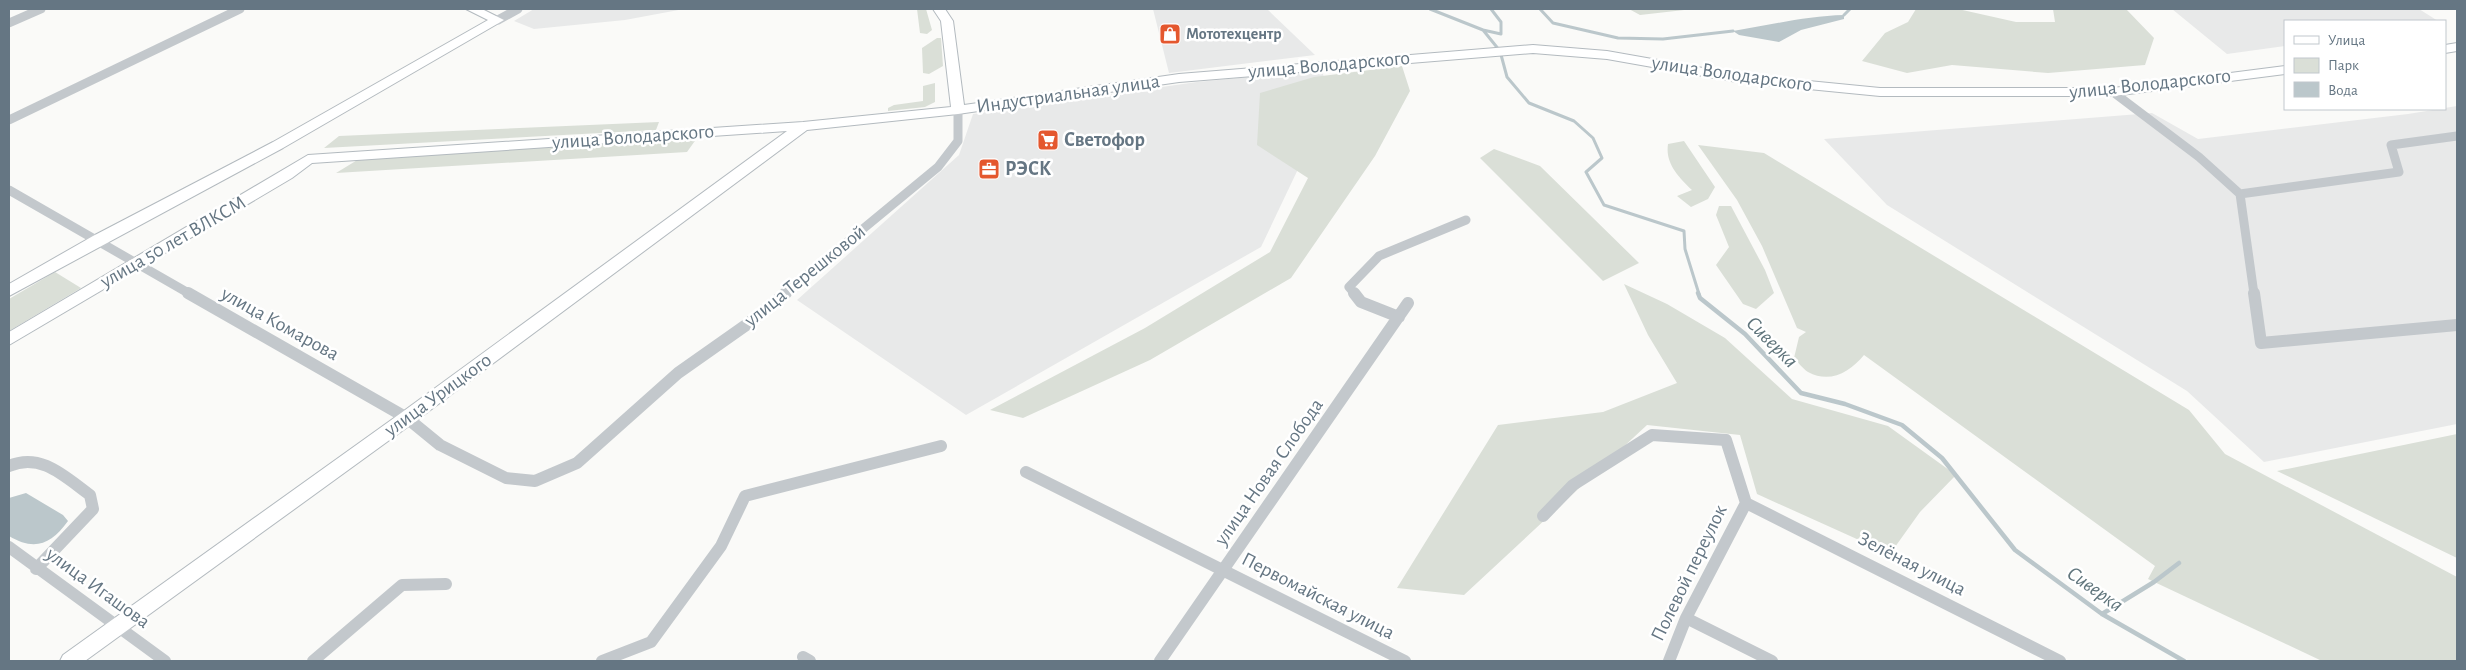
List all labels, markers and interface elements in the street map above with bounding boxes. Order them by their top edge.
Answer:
legend [2284,20,2446,110]
shop icon: Мототехцентр [1158,22,1182,46]
place label: Мототехцентр [1186,26,1282,42]
text: Улица [2328,33,2365,48]
street label: улица Володарского [1246,48,1411,82]
street label: улица Володарского [1649,53,1814,95]
text: Парк [2328,58,2359,73]
street label: улица Володарского [2067,66,2232,103]
street label: Индустриальная улица [975,71,1161,117]
text: Вода [2328,83,2358,98]
street label: улица Володарского [550,121,715,153]
supermarket icon: Светофор [1036,128,1060,152]
place label: Светофор [1064,130,1145,150]
office icon: РЭСК [977,157,1001,181]
place label: РЭСК [1005,159,1051,179]
street label: улица 50 лет ВЛКСМ [96,192,249,292]
street label: улица Терешковой [740,221,869,331]
street label: улица Комарова [217,283,342,365]
water label: Сиверка [1742,312,1802,372]
street label: улица Урицкого [380,350,495,441]
street label: улица Новая Слобода [1210,395,1327,550]
street label: Полевой переулок [1647,502,1731,644]
street label: Зелёная улица [1855,528,1969,600]
street label: улица Игашова [42,543,154,632]
street label: Первомайская улица [1238,549,1398,643]
water label: Сиверка [2063,562,2127,617]

